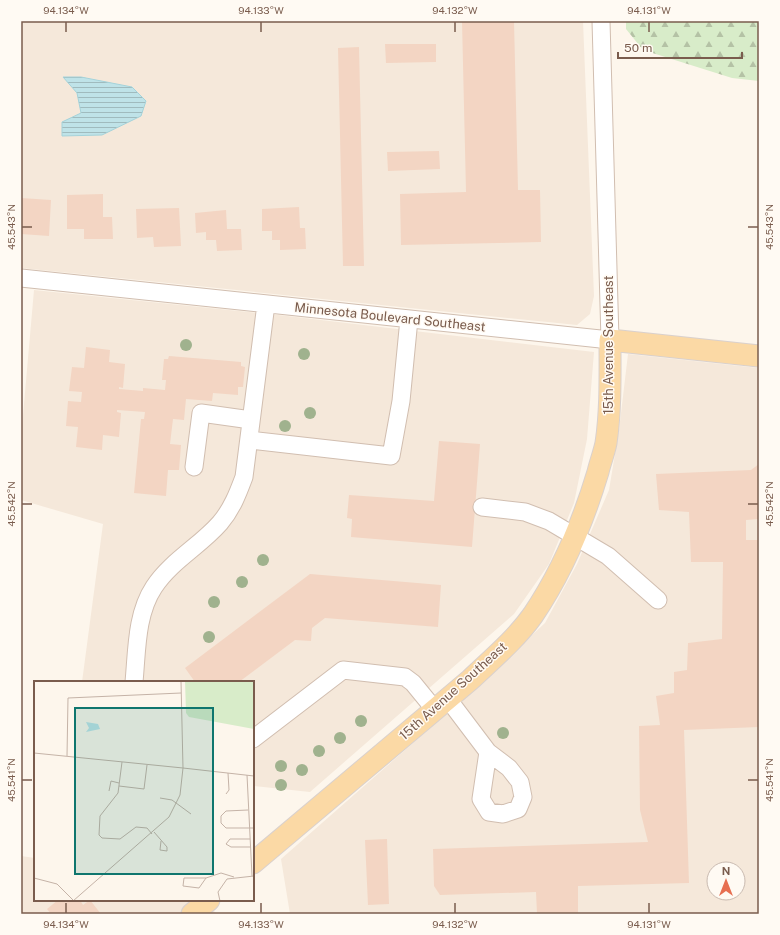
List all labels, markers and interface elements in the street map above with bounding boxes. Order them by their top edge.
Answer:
text: 94.134°W [43,4,89,16]
text: 94.133°W [238,4,284,16]
text: 94.132°W [432,4,478,16]
text: 94.131°W [627,4,671,16]
scale bar [618,34,742,60]
text: 50 m [624,41,652,55]
text: 45.543°N [5,204,17,250]
text: 45.543°N [763,204,775,250]
street label: 15th Avenue Southeast [601,275,616,415]
street label: Minnesota Boulevard Southeast [294,299,486,335]
text: 45.542°N [5,481,17,527]
text: 45.542°N [763,481,775,527]
street label: 15th Avenue Southeast [396,639,510,743]
inset map [34,681,254,901]
text: 45.541°N [5,758,17,802]
text: 45.541°N [763,758,775,802]
north arrow [706,861,746,901]
text: N [722,865,730,877]
text: 94.134°W [43,918,89,930]
text: 94.133°W [238,918,284,930]
text: 94.132°W [432,918,478,930]
text: 94.131°W [627,918,671,930]

